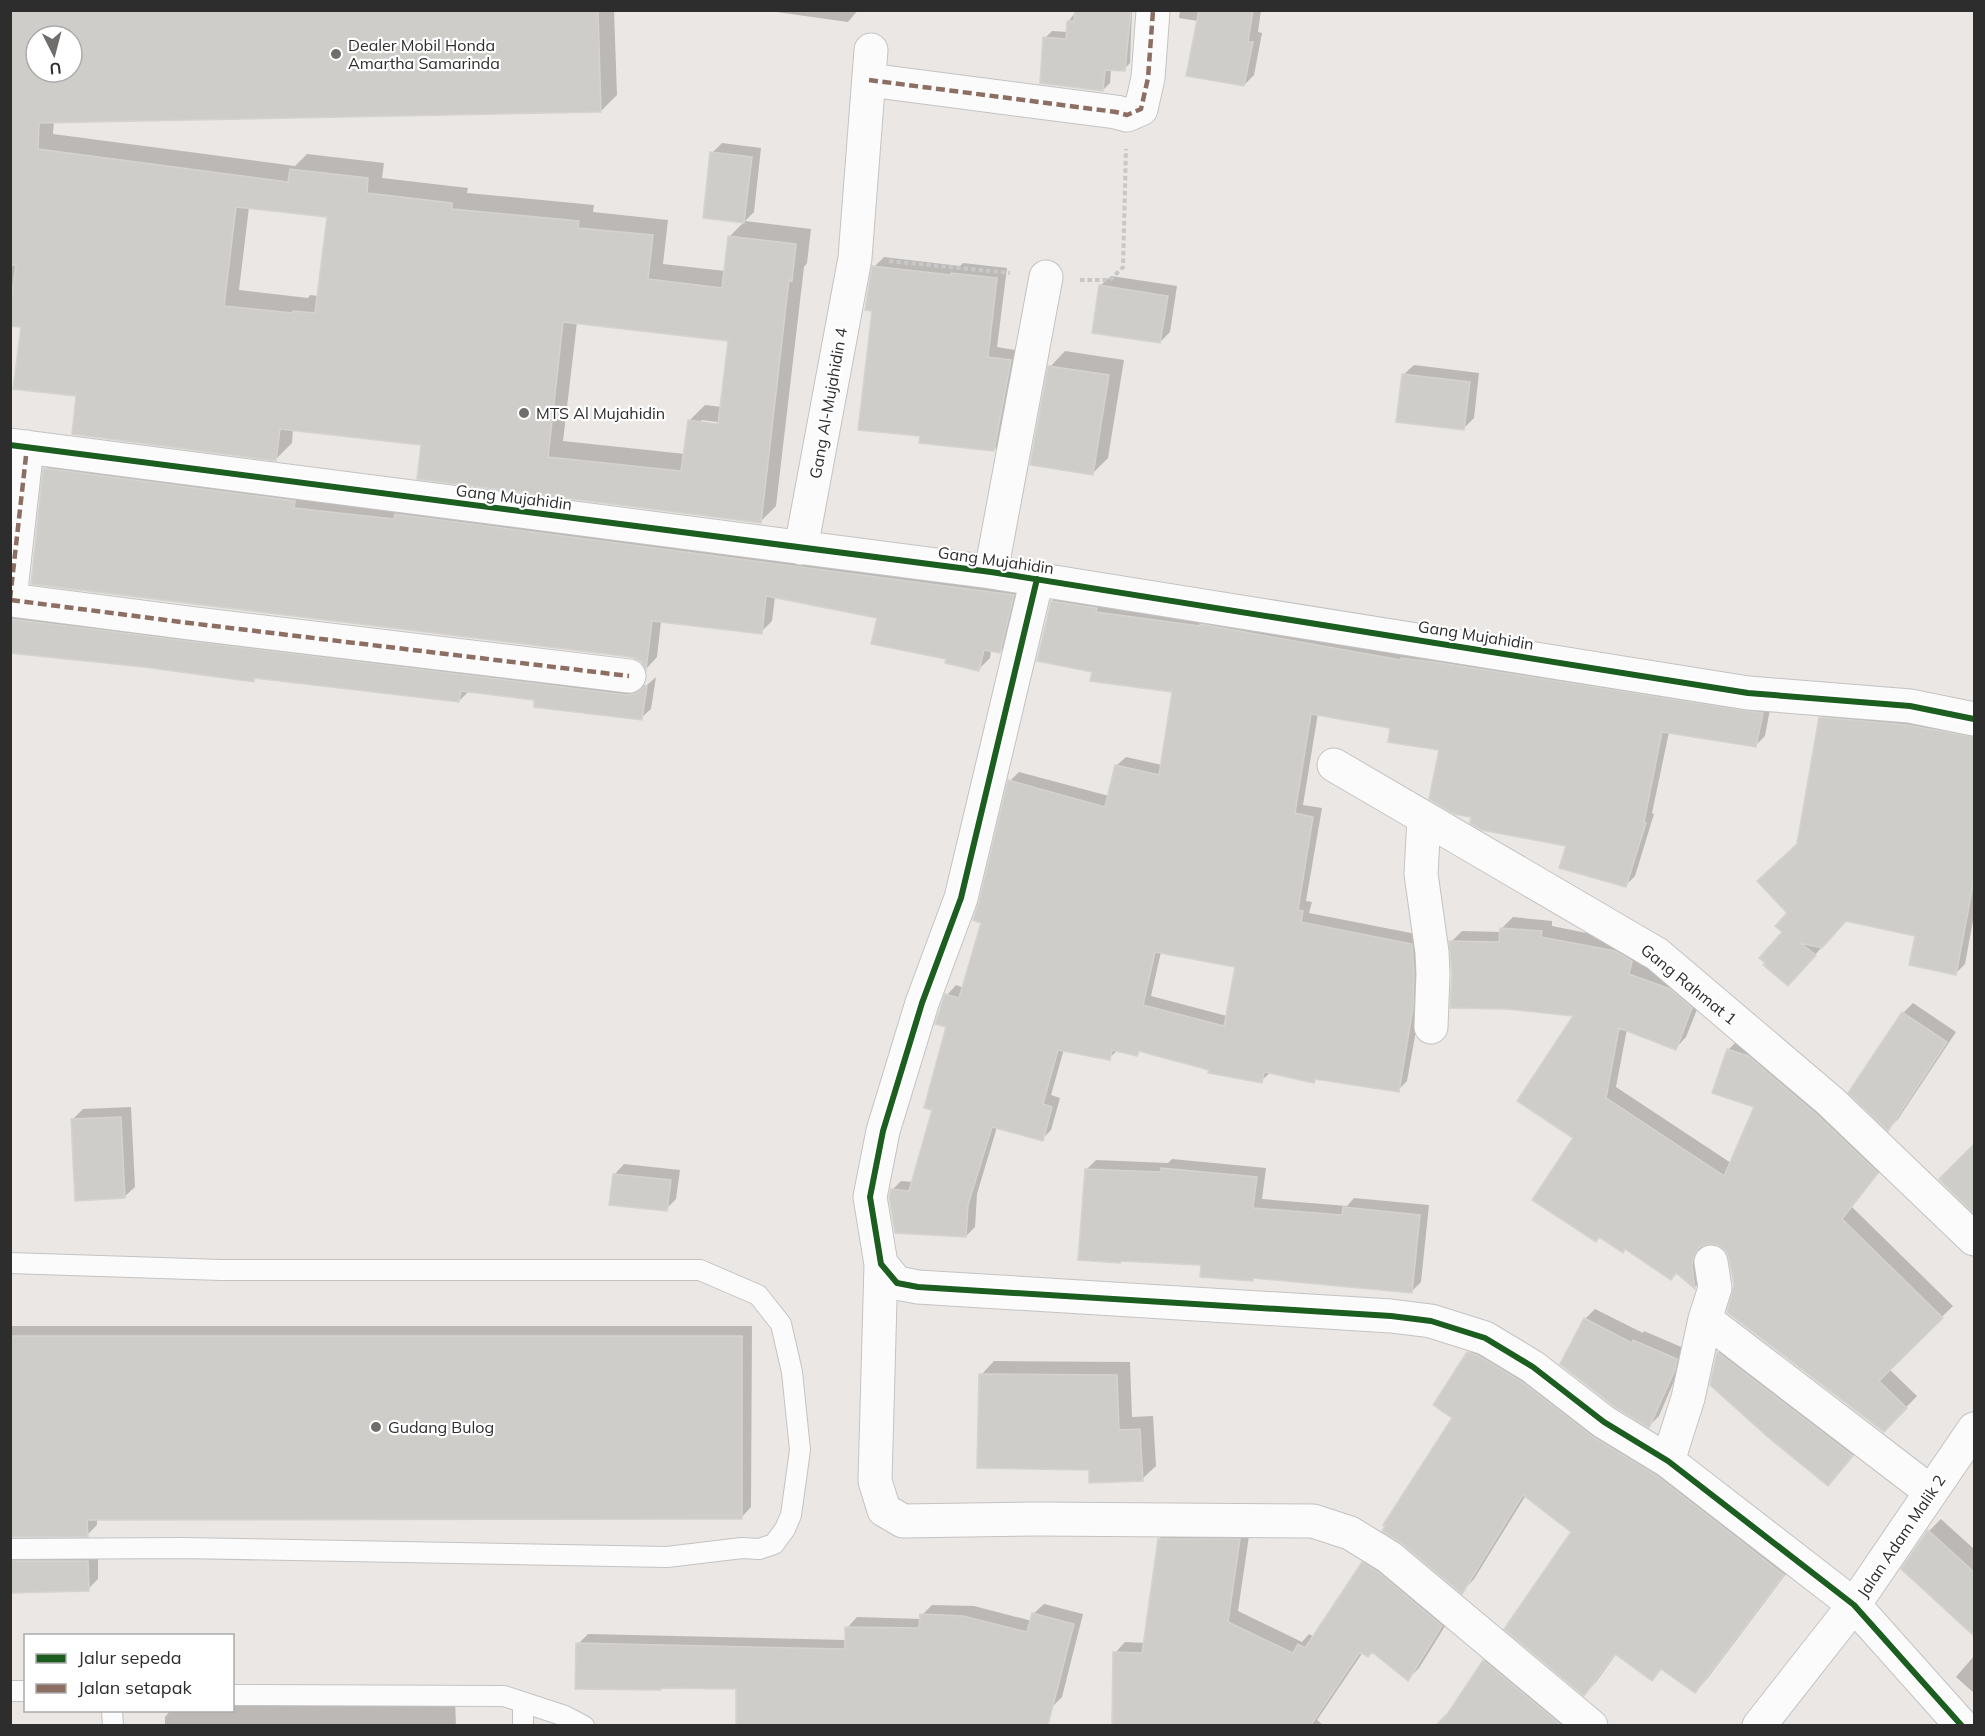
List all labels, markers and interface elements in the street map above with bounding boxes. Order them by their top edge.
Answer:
north arrow [24,24,84,84]
place label: Dealer Mobil Honda Amartha Samarinda [348,35,500,73]
marker: Dealer Mobil Honda Amartha Samarinda [329,47,343,61]
text: U [49,58,63,79]
street label: Gang Al-Mujahidin 4 [805,326,851,480]
place label: MTS Al Mujahidin [536,403,665,423]
marker: MTS Al Mujahidin [517,406,531,420]
street label: Gang Mujahidin [455,480,573,514]
street label: Gang Mujahidin [937,542,1055,578]
street label: Gang Mujahidin [1417,616,1535,654]
street label: Gang Rahmat 1 [1637,939,1741,1029]
place label: Gudang Bulog [388,1417,494,1437]
marker: Gudang Bulog [369,1420,383,1434]
street label: Jalan Adam Malik 2 [1852,1471,1950,1601]
legend [24,1634,234,1712]
text: Jalur sepeda [78,1646,182,1669]
text: Jalan setapak [78,1676,192,1699]

